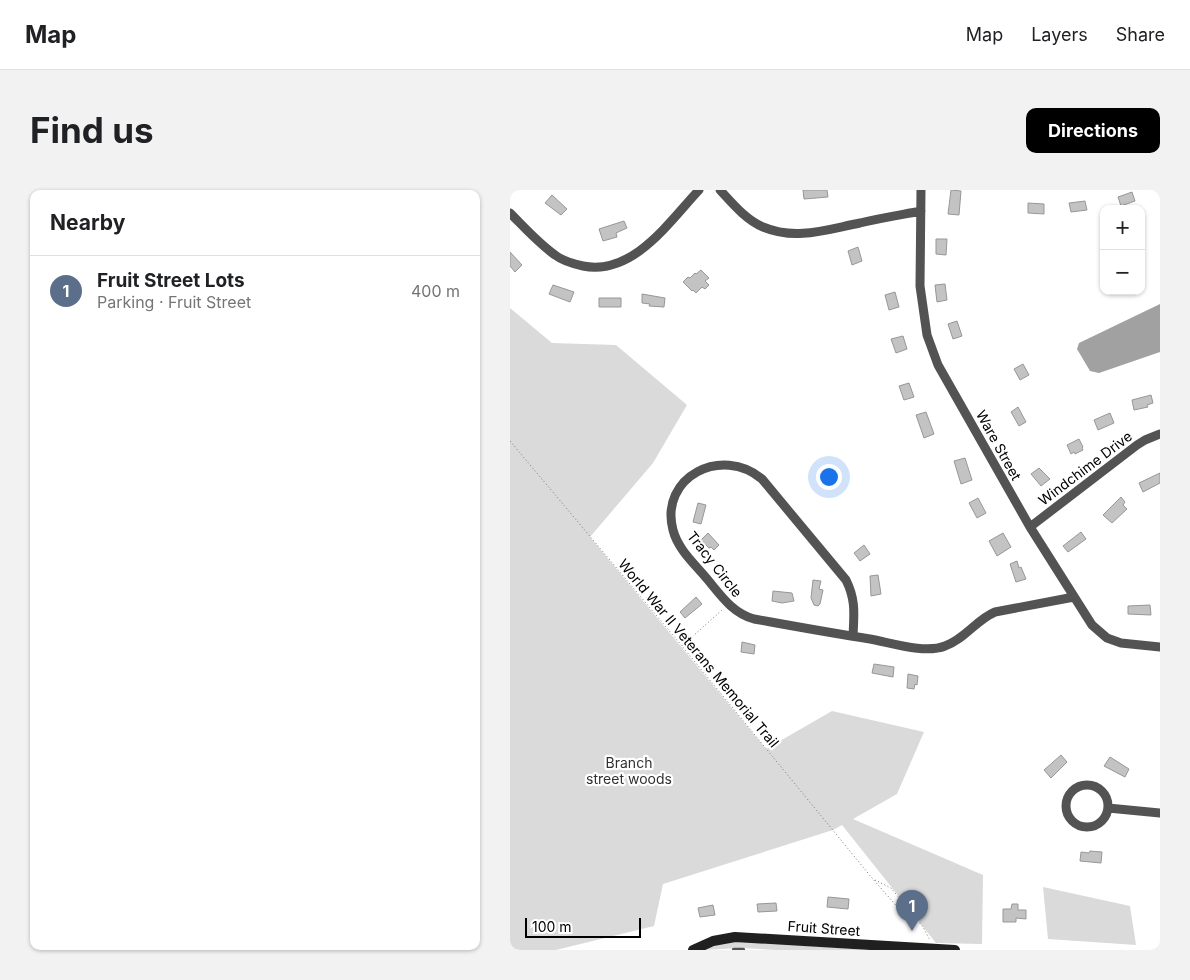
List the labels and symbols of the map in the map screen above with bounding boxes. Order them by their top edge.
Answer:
street label: Ware Street [973,407,1025,483]
street label: Windchime Drive [1035,427,1135,509]
your location [816,464,842,490]
street label: Tracy Circle [684,528,746,600]
street label: World War II Veterans Memorial Trail [615,555,783,751]
park label: Branch street woods [586,754,672,787]
pin: 1 [896,890,928,931]
scale bar [525,915,641,938]
street label: Fruit Street [787,917,861,939]

